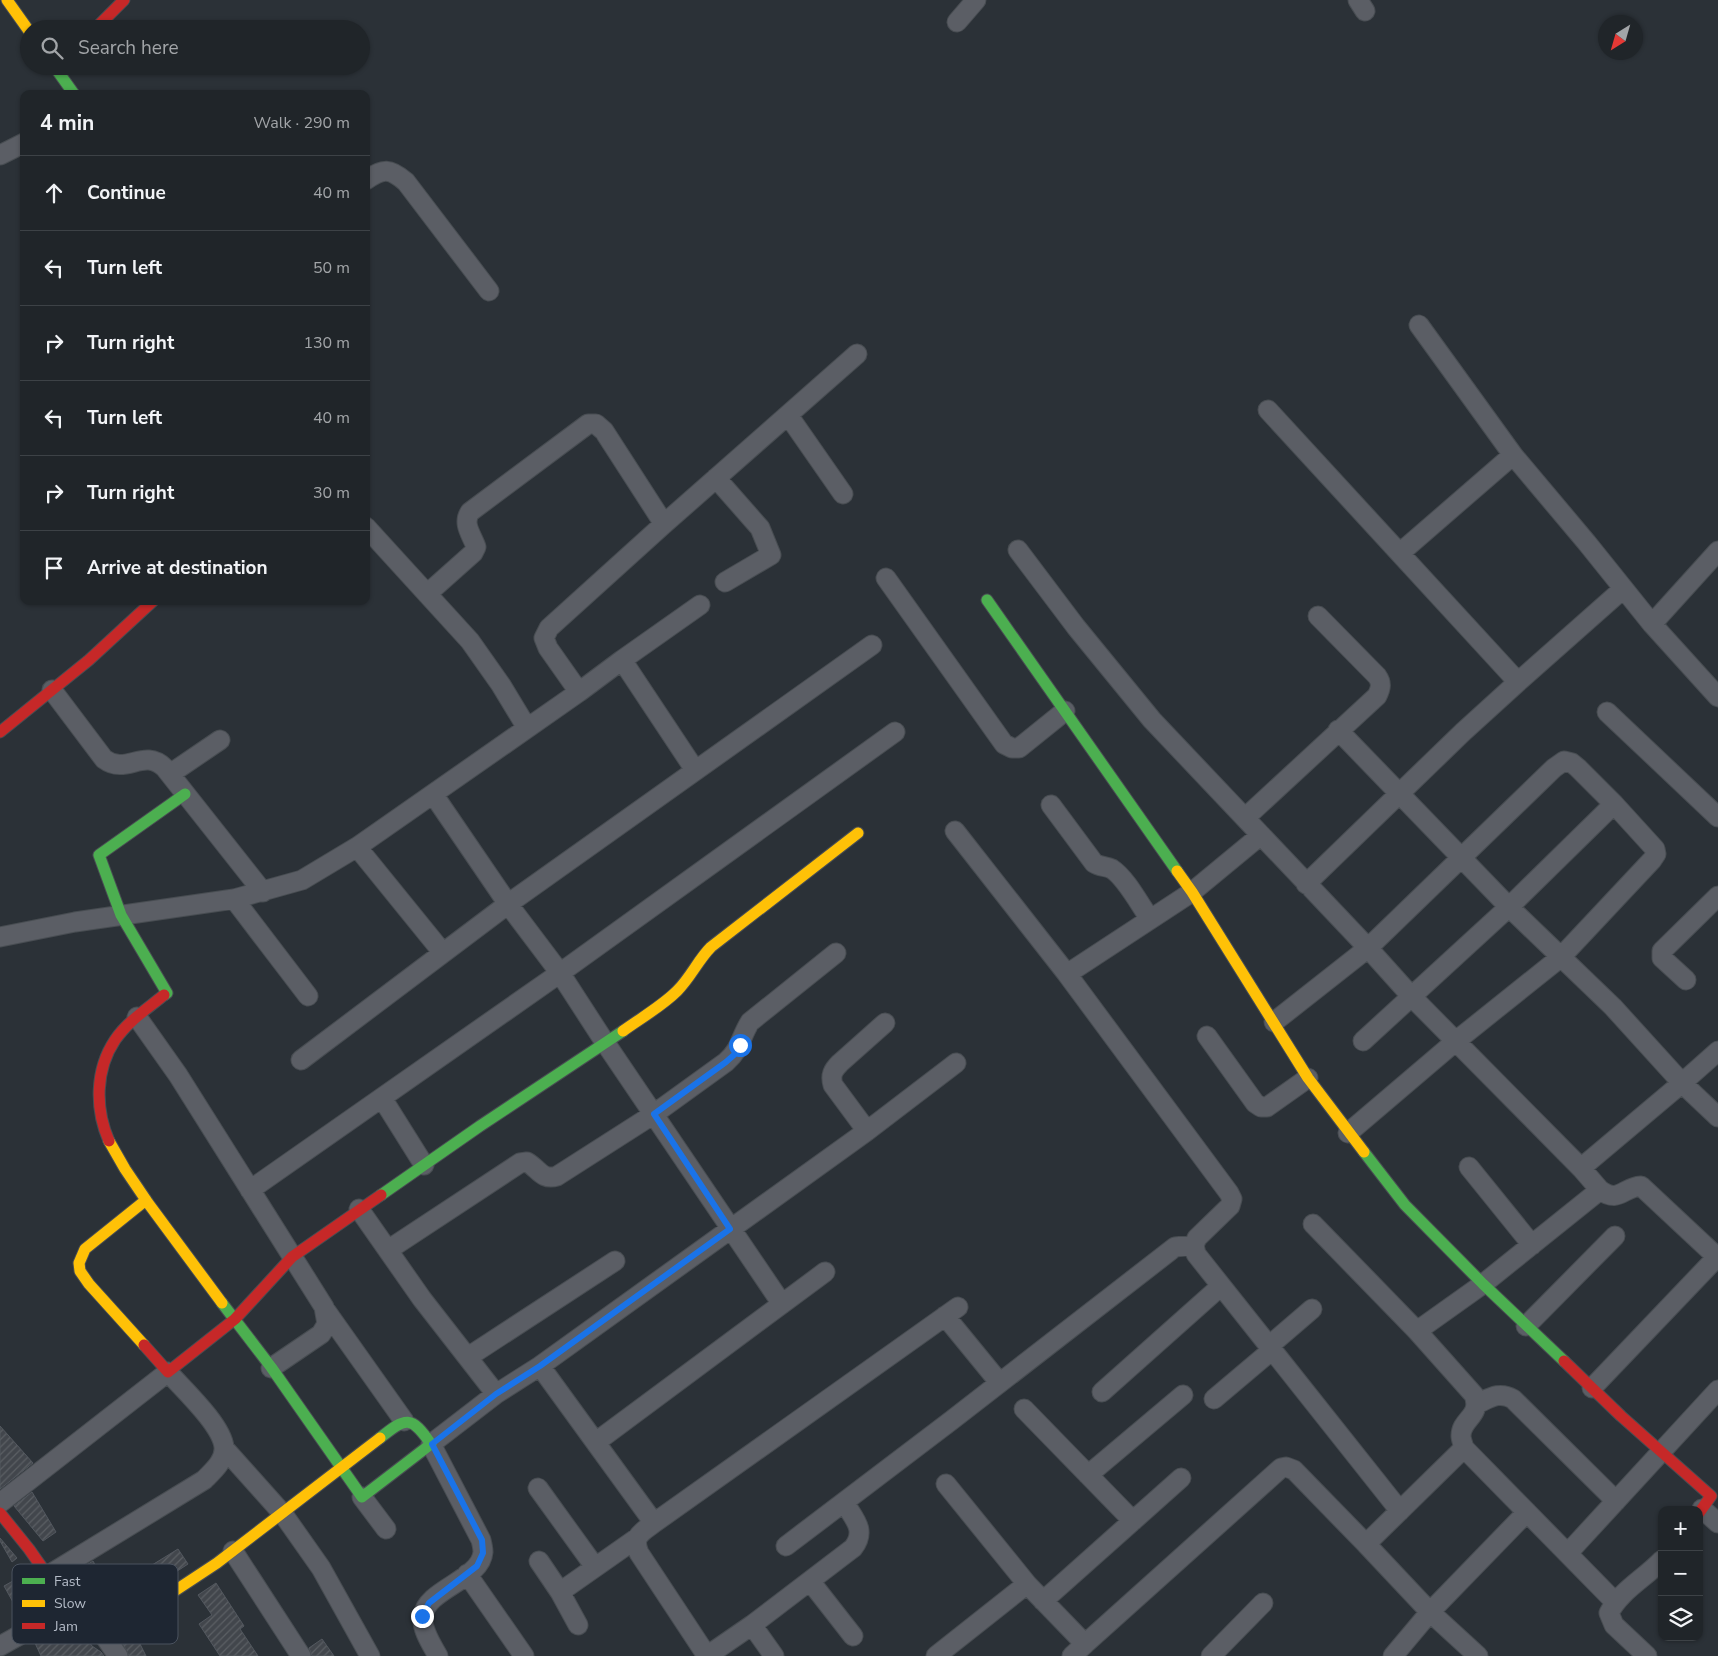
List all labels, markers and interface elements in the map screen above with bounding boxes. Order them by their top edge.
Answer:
north arrow [1598,15,1643,60]
search box [20,20,370,75]
icon: search [38,34,66,62]
text: Search here [78,35,179,61]
text: 4 min [40,109,94,137]
text: Walk · 290 m [254,112,350,134]
icon: ahead [40,179,68,207]
text: Continue [87,180,166,206]
text: 40 m [313,182,350,204]
icon: left [40,254,68,282]
text: Turn left [87,255,162,281]
text: 50 m [313,257,350,279]
icon: right [40,329,68,357]
text: Turn right [87,330,174,356]
text: 130 m [303,332,350,354]
icon: left [40,404,68,432]
text: Turn left [87,405,162,431]
text: 40 m [313,407,350,429]
icon: right [40,479,68,507]
text: Turn right [87,480,174,506]
text: 30 m [313,482,350,504]
icon: arrive [40,554,68,582]
text: Arrive at destination [87,555,268,581]
route start [729,1034,752,1057]
map controls [1658,1506,1703,1641]
button: + [1658,1506,1703,1551]
button: − [1658,1551,1703,1596]
legend [12,1564,178,1644]
text: Fast [54,1572,80,1591]
text: Slow [54,1594,86,1613]
button: layers [1658,1596,1703,1641]
route end [411,1605,434,1628]
text: Jam [53,1617,78,1636]

